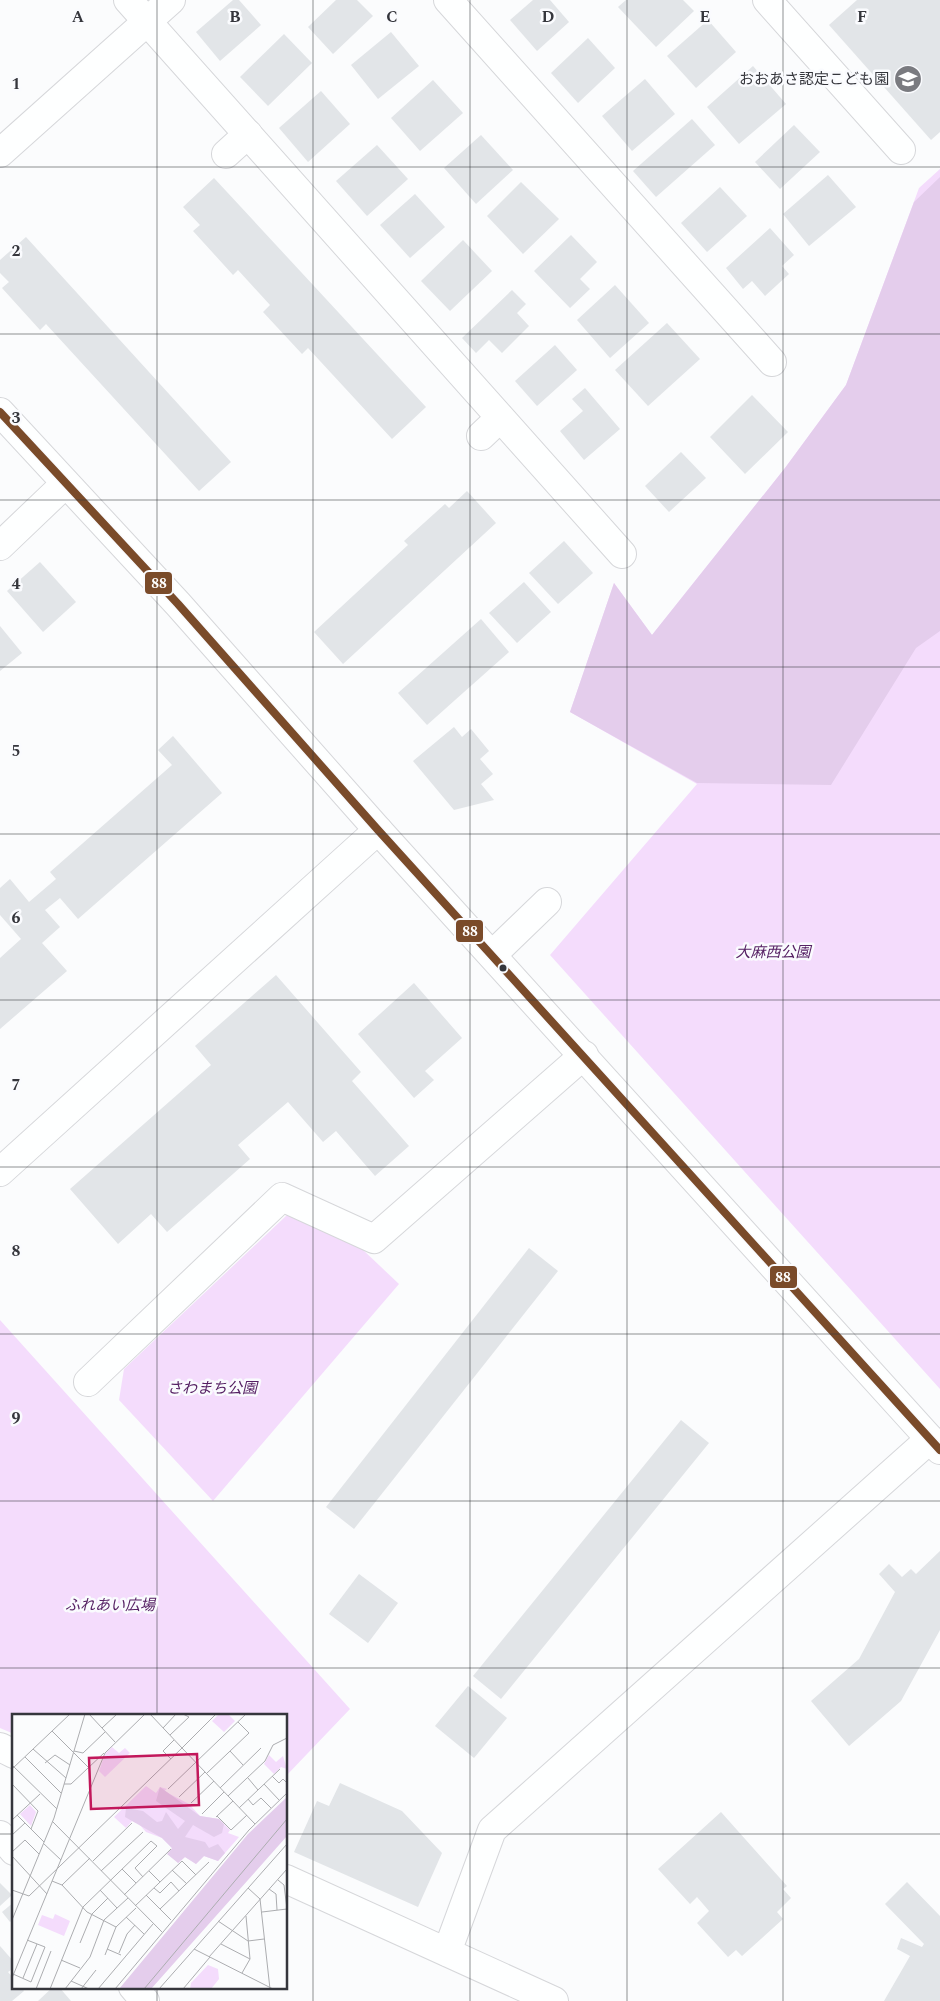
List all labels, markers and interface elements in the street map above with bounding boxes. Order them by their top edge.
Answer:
text: A [72,5,85,29]
text: B [229,5,241,29]
text: C [386,5,398,29]
text: D [542,5,555,29]
text: E [700,5,710,29]
text: F [857,5,867,29]
school or university icon: おおあさ認定こども園 [893,64,923,94]
place label: おおあさ認定こども園 [739,68,889,91]
text: 1 [12,72,20,96]
text: 2 [12,239,21,263]
text: 3 [12,406,21,430]
line badge: 88 [144,571,173,595]
text: 4 [12,572,21,596]
text: 88 [151,573,167,594]
text: 5 [12,739,20,763]
text: 6 [12,906,21,930]
line badge: 88 [455,919,484,943]
text: 88 [462,921,478,942]
park label: 大麻西公園 [735,941,812,964]
unlabelled marker [498,963,508,973]
text: 7 [12,1073,21,1097]
text: 8 [12,1239,21,1263]
line badge: 88 [769,1265,798,1289]
text: 88 [775,1267,791,1288]
park label: さわまち公園 [167,1377,259,1400]
text: 9 [12,1406,21,1430]
park label: ふれあい広場 [65,1594,157,1617]
inset map [12,1714,288,1988]

